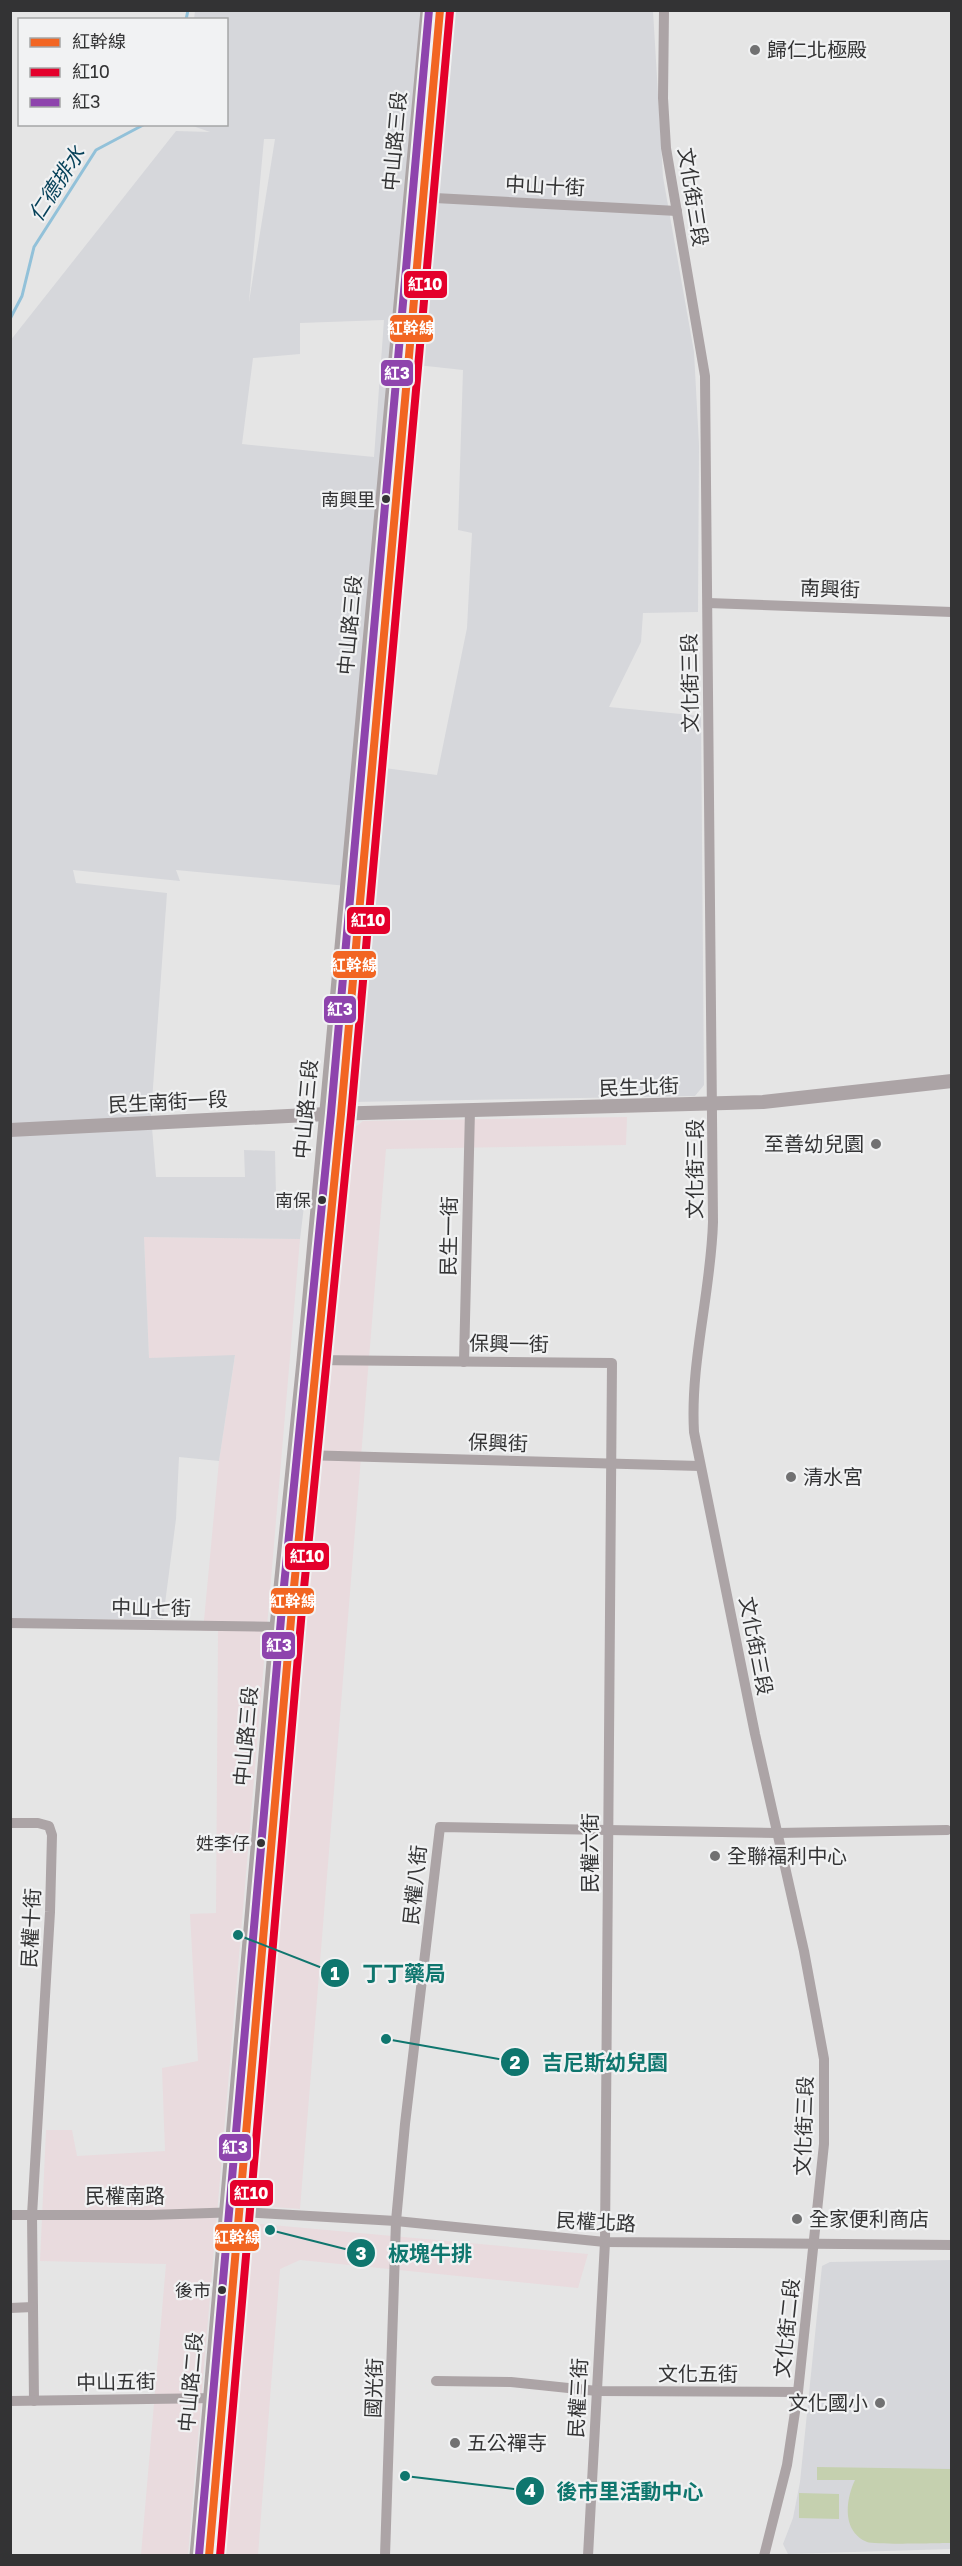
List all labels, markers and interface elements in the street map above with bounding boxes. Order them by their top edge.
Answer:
legend [18,18,228,126]
text: 紅幹線 [72,30,126,52]
place label: 歸仁北極殿 [767,37,867,61]
marker: 歸仁北極殿 [748,43,762,57]
text: 紅10 [72,60,110,82]
text: 紅3 [72,90,101,112]
street label: 中山路三段 [378,90,410,192]
water label: 仁德排水 [22,140,90,226]
street label: 文化街三段 [674,146,714,248]
street label: 中山十街 [504,171,586,199]
line badge: 紅10 [403,270,448,299]
text: 紅10 [408,274,442,294]
line badge: 紅幹線 [389,314,434,343]
text: 紅幹線 [387,318,435,338]
line badge: 紅3 [380,359,414,387]
text: 紅3 [384,363,410,383]
place label: 南興里 [321,488,375,510]
marker: 南興里 [380,493,392,505]
street label: 中山路三段 [333,574,365,676]
street label: 南興街 [800,575,860,601]
street label: 文化街三段 [676,633,702,733]
line badge: 紅10 [346,906,391,935]
text: 紅10 [351,910,385,930]
line badge: 紅幹線 [332,950,377,979]
text: 紅幹線 [330,955,378,975]
line badge: 紅3 [323,995,357,1024]
text: 紅3 [327,999,353,1019]
street label: 中山路三段 [289,1058,321,1160]
street label: 民生北街 [599,1073,679,1099]
street label: 民生南街一段 [107,1086,228,1116]
street label: 文化街三段 [682,1119,706,1219]
place label: 至善幼兒園 [764,1131,864,1155]
marker: 至善幼兒園 [869,1137,883,1151]
place label: 南保 [275,1189,311,1211]
marker: 南保 [316,1194,328,1206]
street label: 民生一街 [435,1196,461,1276]
street label: 保興一街 [469,1330,549,1356]
street label: 保興街 [468,1429,528,1455]
place label: 清水宮 [803,1464,863,1488]
marker: 清水宮 [784,1470,798,1484]
line badge: 紅10 [284,1542,330,1571]
text: 紅10 [290,1546,324,1566]
line badge: 紅幹線 [270,1587,315,1615]
text: 紅幹線 [269,1591,317,1611]
street label: 中山七街 [111,1594,191,1620]
street label: 文化街三段 [736,1594,778,1697]
line badge: 紅3 [261,1631,296,1660]
text: 紅3 [266,1635,292,1655]
street label: 中山路三段 [229,1685,261,1787]
street label: 民權六街 [577,1813,601,1893]
place label: 姓李仔 [196,1832,250,1854]
marker: 姓李仔 [255,1837,267,1849]
place label: 全聯福利中心 [727,1843,847,1867]
street label: 民權八街 [398,1844,430,1926]
marker: 全聯福利中心 [708,1849,722,1863]
street label: 民權十街 [16,1887,44,1969]
callout: 丁丁藥局 [320,1954,458,1993]
text: 丁丁藥局 [362,1960,446,1986]
text: 1 [330,1962,340,1984]
callout: 吉尼斯幼兒園 [500,2043,680,2082]
text: 吉尼斯幼兒園 [542,2049,668,2075]
text: 2 [510,2051,521,2073]
street label: 文化街三段 [789,2076,817,2176]
line badge: 紅3 [218,2133,252,2162]
text: 紅3 [222,2137,248,2157]
line badge: 紅10 [229,2179,274,2207]
street label: 民權南路 [85,2183,165,2207]
text: 紅10 [234,2183,268,2203]
place label: 全家便利商店 [809,2206,929,2230]
street label: 民權北路 [555,2207,637,2235]
marker: 全家便利商店 [790,2212,804,2226]
line badge: 紅幹線 [214,2223,260,2252]
text: 紅幹線 [213,2227,261,2247]
callout: 板塊牛排 [346,2234,484,2273]
text: 板塊牛排 [388,2240,472,2266]
text: 3 [356,2242,367,2264]
street label: 文化街二段 [769,2277,803,2379]
place label: 後市 [175,2279,211,2301]
marker: 後市 [216,2284,228,2296]
street label: 中山路二段 [174,2331,206,2433]
street label: 民權三街 [563,2357,591,2439]
street label: 國光街 [360,2358,386,2418]
street label: 文化五街 [658,2361,738,2385]
street label: 中山五街 [76,2368,156,2394]
place label: 文化國小 [788,2390,868,2414]
marker: 文化國小 [873,2396,887,2410]
place label: 五公禪寺 [467,2430,547,2454]
marker: 五公禪寺 [448,2436,462,2450]
callout: 後市里活動中心 [515,2472,716,2511]
text: 後市里活動中心 [557,2478,704,2504]
text: 4 [524,2479,536,2501]

